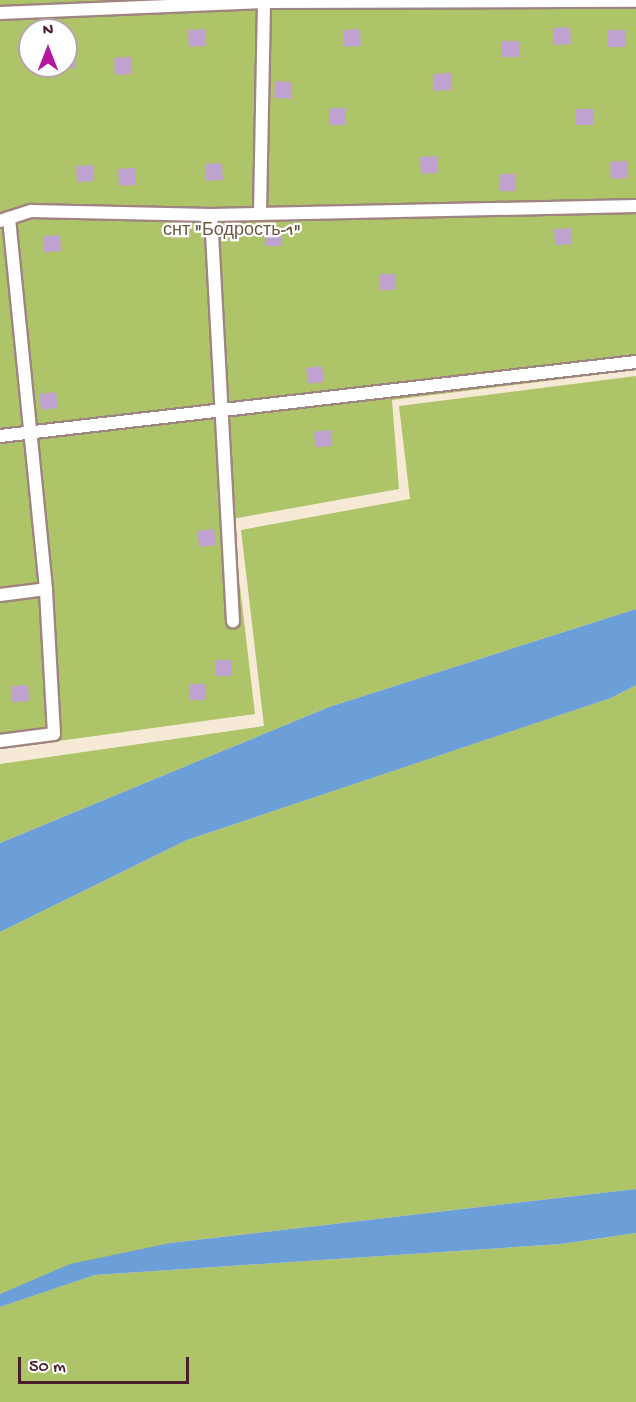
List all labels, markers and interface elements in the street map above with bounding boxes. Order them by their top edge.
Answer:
north arrow [18,18,78,78]
text: N [43,22,53,41]
park label: снт "Бодрость-1" [163,221,301,243]
scale bar [21,1345,192,1383]
text: 50 m [29,1357,66,1378]

